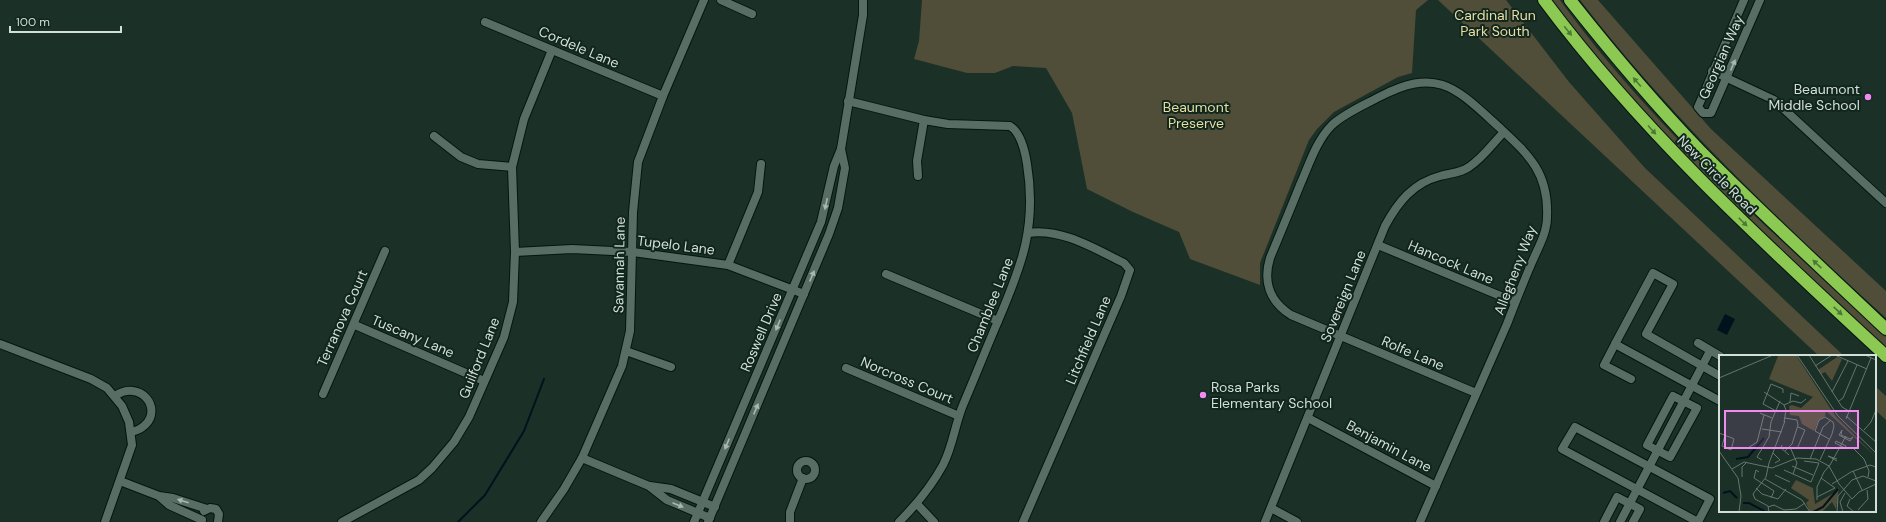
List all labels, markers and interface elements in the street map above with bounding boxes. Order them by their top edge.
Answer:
park label: Cardinal Run Park South [1454,6,1536,40]
scale bar [10,8,121,34]
street label: Georgian Way [1694,12,1748,102]
text: 100 m [16,14,50,30]
street label: Cordele Lane [536,22,622,72]
one-way arrow [1564,25,1572,36]
one-way arrow [1730,58,1736,70]
one-way arrow [1632,76,1641,87]
place label: Beaumont Middle School [1769,80,1860,114]
marker: Beaumont Middle School [1863,92,1873,102]
park label: Beaumont Preserve [1163,98,1229,132]
one-way arrow [1648,124,1657,135]
street label: New Circle Road [1673,131,1761,219]
one-way arrow [822,198,828,210]
street label: Savannah Lane [609,217,629,313]
one-way arrow [1738,218,1748,227]
street label: Allegheny Way [1490,222,1540,317]
street label: Tupelo Lane [636,231,716,259]
street label: Hancock Lane [1405,236,1497,288]
street label: Sovereign Lane [1316,247,1370,345]
street label: Chamblee Lane [963,255,1017,355]
one-way arrow [1812,259,1822,268]
street label: Terranova Court [313,267,371,369]
one-way arrow [809,269,815,281]
street label: Roswell Drive [736,290,786,374]
street label: Litchfield Lane [1061,293,1115,387]
one-way arrow [1833,307,1843,316]
street label: Tuscany Lane [369,310,457,362]
street label: Guilford Lane [454,315,504,401]
one-way arrow [775,319,781,330]
street label: Rolfe Lane [1379,332,1447,374]
street label: Norcross Court [858,352,956,408]
inset map [1719,355,1876,512]
place label: Rosa Parks Elementary School [1211,378,1332,412]
marker: Rosa Parks Elementary School [1198,390,1208,400]
one-way arrow [753,403,759,414]
street label: Benjamin Lane [1343,416,1435,476]
one-way arrow [724,439,730,451]
one-way arrow [177,498,189,504]
one-way arrow [673,502,685,508]

